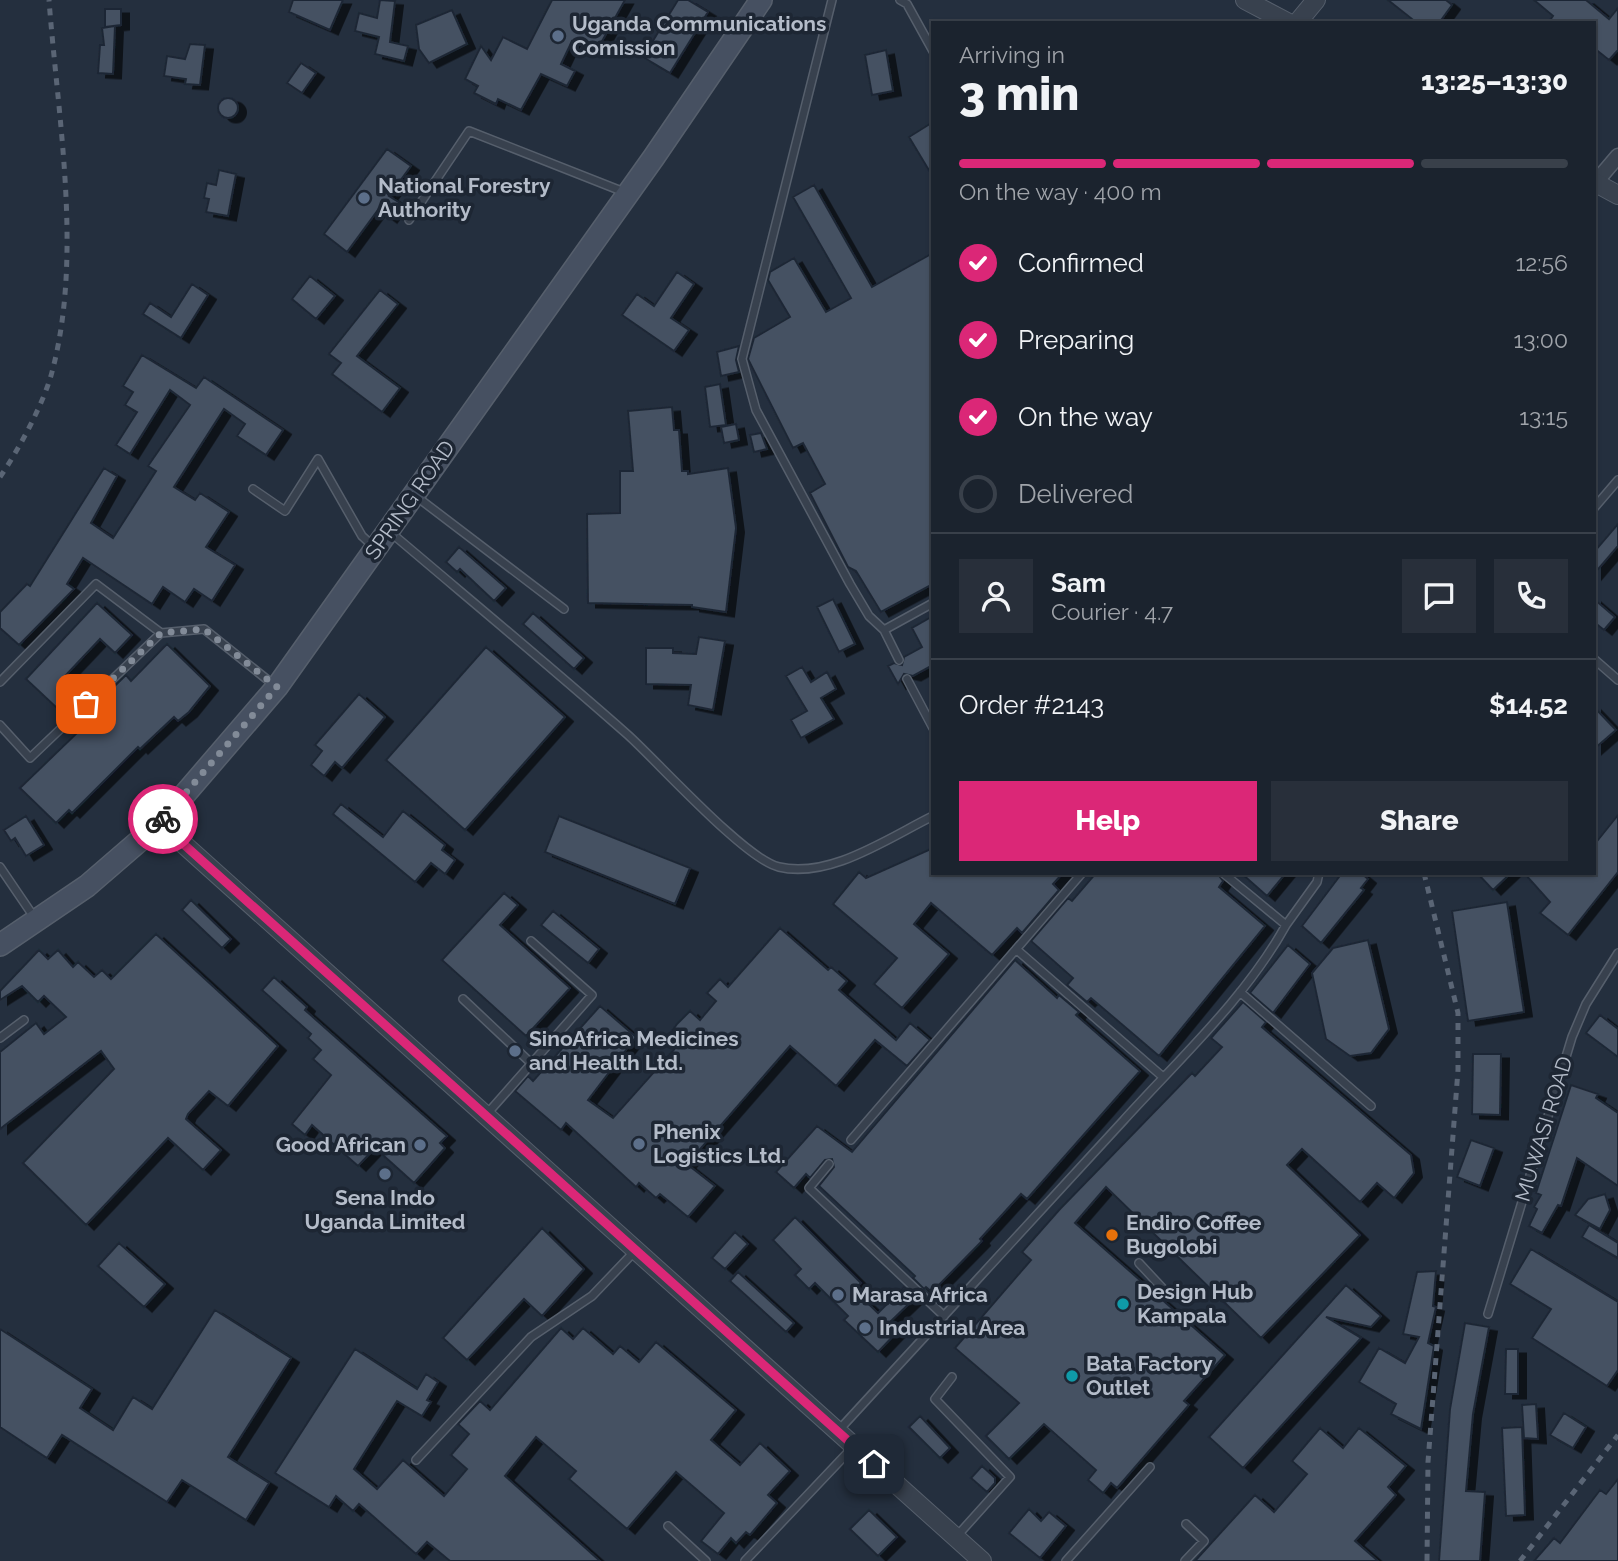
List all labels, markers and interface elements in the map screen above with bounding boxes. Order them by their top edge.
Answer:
place label: Uganda Communications Comission [572,11,826,60]
marker: Uganda Communications Comission [550,28,566,44]
text: Arriving in [959,41,1065,68]
text: 13:25–13:30 [1421,66,1568,96]
text: 3 min [959,67,1079,121]
place label: National Forestry Authority [378,173,551,222]
text: On the way · 400 m [959,178,1162,205]
marker: National Forestry Authority [356,190,372,206]
icon: check [959,244,997,282]
text: Confirmed [1018,248,1144,278]
text: 12:56 [1515,249,1568,276]
icon: check [959,321,997,359]
text: Preparing [1018,325,1134,355]
text: 13:00 [1513,326,1568,353]
icon: check [959,398,997,436]
text: On the way [1018,402,1153,432]
text: 13:15 [1519,403,1568,430]
street label: SPRING ROAD [359,435,460,564]
text: Delivered [1018,479,1133,509]
button: person [959,559,1033,633]
button: chat [1402,559,1476,633]
button: phone [1494,559,1568,633]
text: Sam [1051,568,1106,598]
text: Courier · 4.7 [1051,598,1173,625]
pin [56,674,116,734]
icon: bag [67,685,105,723]
text: Order #2143 [959,690,1104,720]
text: $14.52 [1489,690,1568,720]
button: Help [959,781,1257,861]
button: Share [1271,781,1568,861]
courier [128,784,198,854]
icon: bike [144,800,182,838]
place label: SinoAfrica Medicines and Health Ltd. [529,1026,739,1075]
marker: SinoAfrica Medicines and Health Ltd. [507,1043,523,1059]
street label: MUWASI ROAD [1510,1053,1577,1204]
place label: Phenix Logistics Ltd. [653,1119,786,1168]
place label: Good African [276,1132,406,1157]
marker: Phenix Logistics Ltd. [631,1136,647,1152]
marker: Good African [412,1137,428,1153]
marker: Sena Indo Uganda Limited [377,1166,393,1182]
place label: Sena Indo Uganda Limited [305,1185,465,1234]
place label: Endiro Coffee Bugolobi [1126,1210,1262,1259]
marker: Endiro Coffee Bugolobi [1104,1227,1120,1243]
place label: Design Hub Kampala [1137,1279,1253,1328]
place label: Marasa Africa [852,1282,988,1307]
marker: Marasa Africa [830,1287,846,1303]
marker: Design Hub Kampala [1115,1296,1131,1312]
place label: Industrial Area [879,1315,1025,1340]
marker: Industrial Area [857,1320,873,1336]
place label: Bata Factory Outlet [1086,1351,1213,1400]
marker: Bata Factory Outlet [1064,1368,1080,1384]
pin [844,1434,904,1494]
icon: home [855,1445,893,1483]

